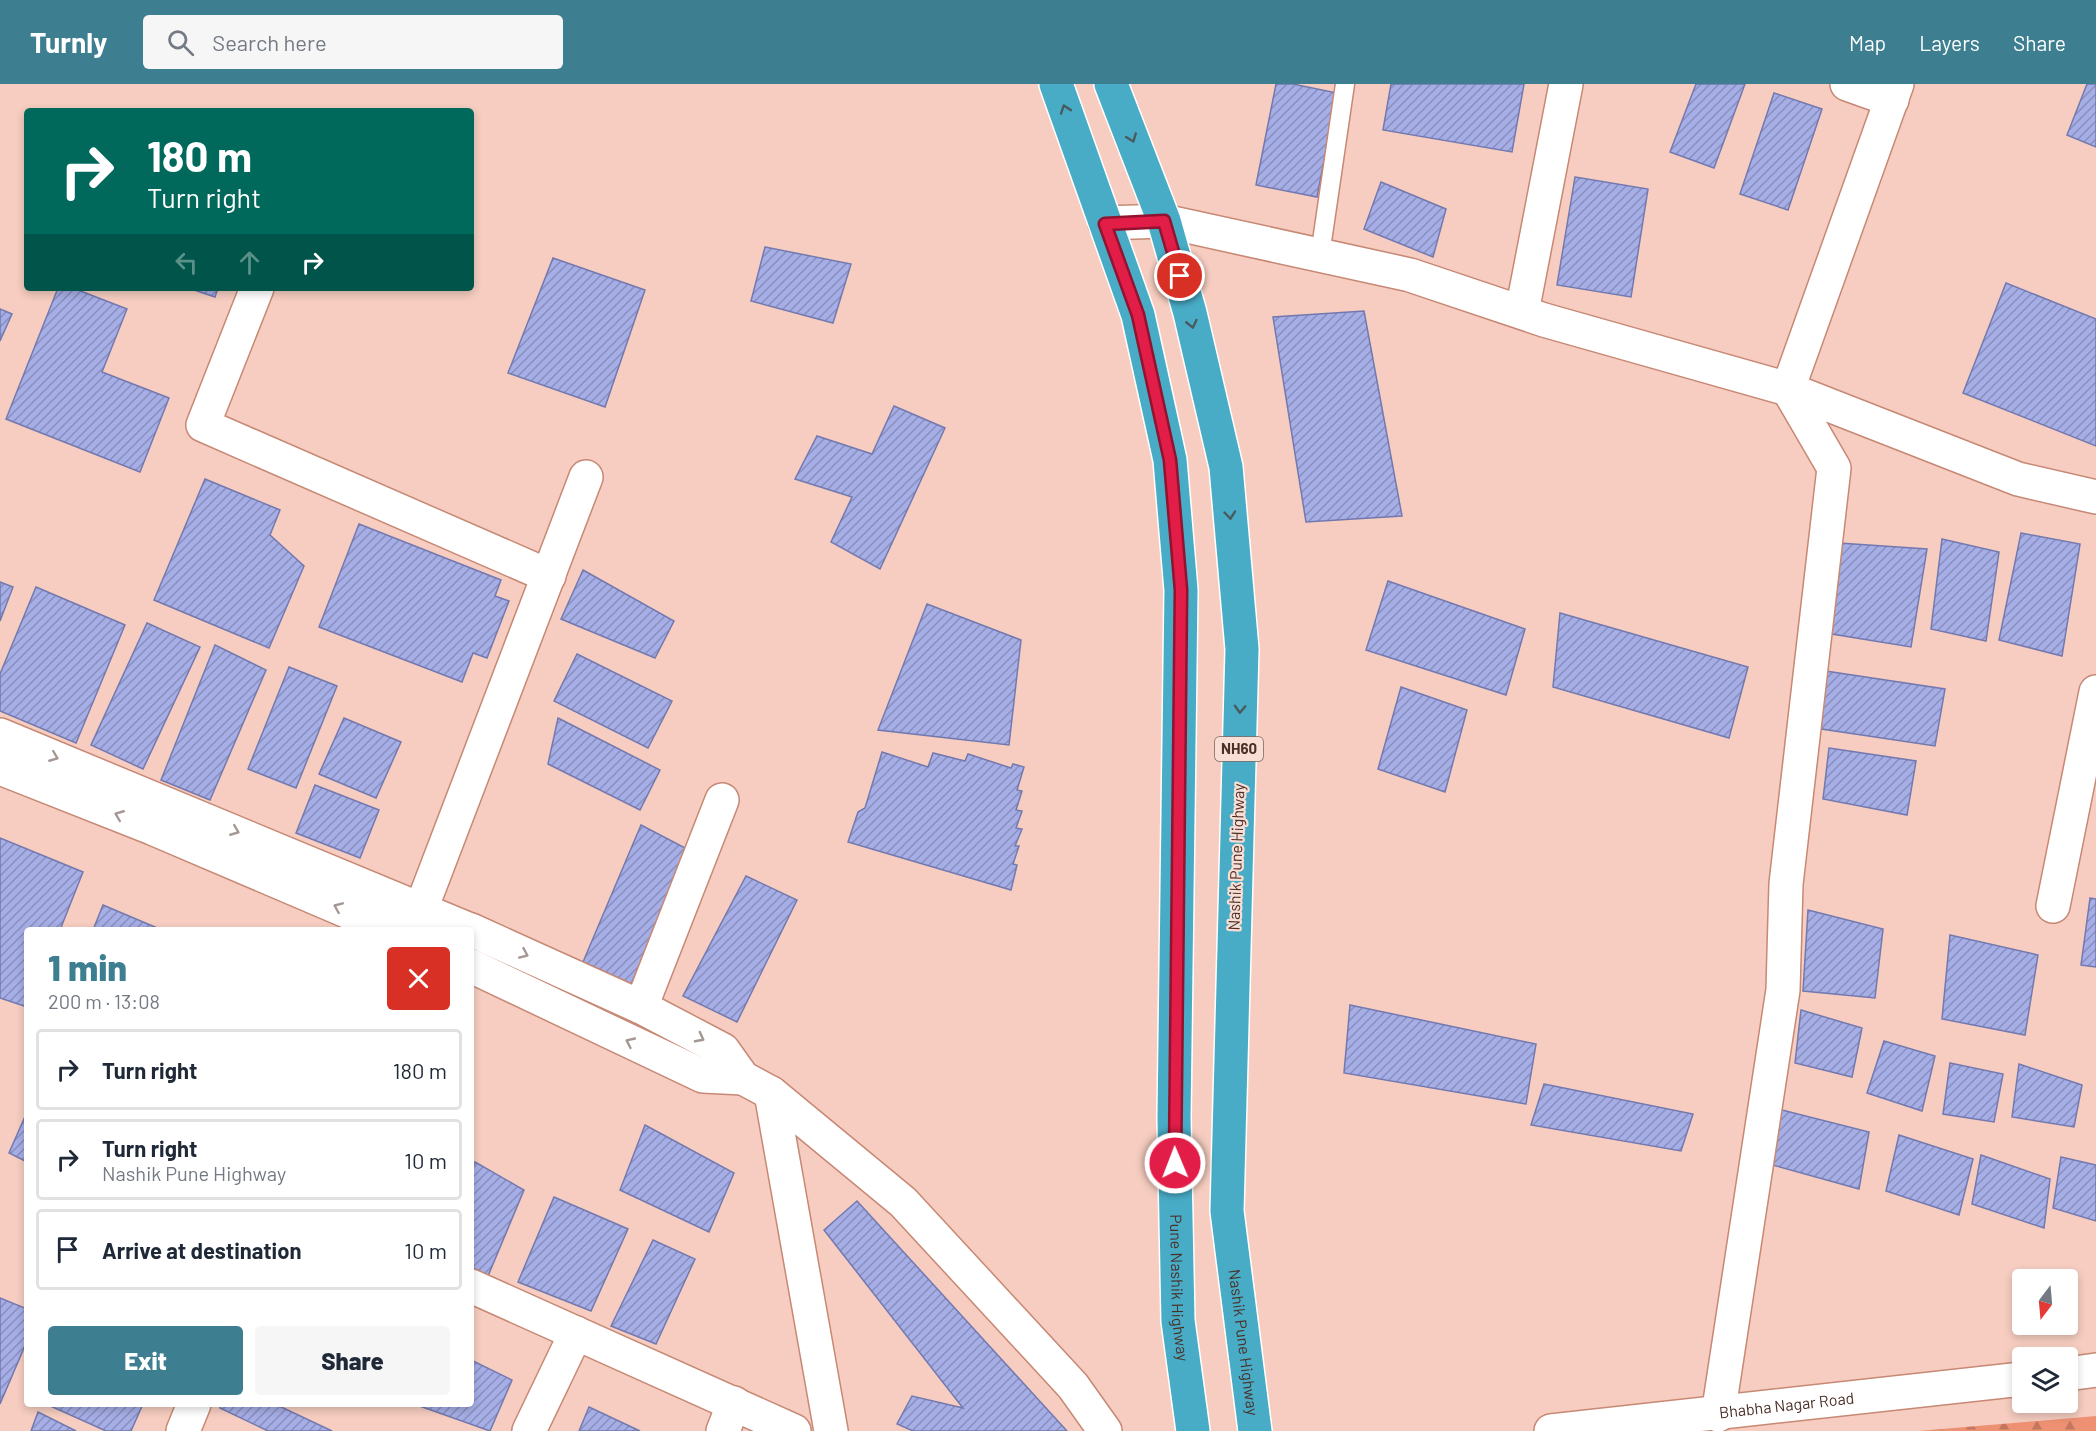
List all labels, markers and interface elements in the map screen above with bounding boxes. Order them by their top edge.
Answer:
search box [143,15,563,69]
text: Turnly [30,25,107,59]
icon: search [164,26,197,59]
text: Search here [212,29,327,55]
text: Map [1849,30,1886,55]
text: Layers [1919,30,1980,55]
text: Share [2013,30,2066,55]
one-way arrow [1059,104,1072,115]
text: 180 m [147,130,252,180]
icon: right [48,132,126,210]
one-way arrow [1125,132,1137,143]
text: Turn right [147,181,261,213]
icon: left [170,246,203,279]
icon: ahead [233,246,266,279]
icon: right [296,246,329,279]
pin [1154,250,1205,301]
icon: arrive [1163,259,1196,292]
one-way arrow [1185,318,1198,328]
one-way arrow [1223,510,1236,519]
one-way arrow [1234,704,1246,713]
road number: NH60 [1215,737,1263,761]
one-way arrow [48,750,59,762]
street label: Nashik Pune Highway [1223,782,1248,931]
one-way arrow [114,810,125,822]
one-way arrow [228,824,239,836]
one-way arrow [333,902,344,914]
text: 1 min [48,945,127,988]
button: close [387,947,450,1010]
one-way arrow [518,947,529,959]
text: 200 m · 13:08 [48,989,160,1013]
one-way arrow [694,1031,705,1043]
one-way arrow [625,1037,636,1049]
icon: right [51,1053,84,1086]
text: Turn right [102,1057,197,1083]
text: 180 m [393,1057,447,1083]
position arrow [1143,1131,1207,1195]
text: Turn right [102,1135,197,1161]
icon: right [51,1143,84,1176]
text: 10 m [404,1147,447,1173]
text: Nashik Pune Highway [102,1161,286,1185]
street label: Pune Nashik Highway [1167,1214,1193,1363]
icon: arrive [51,1233,84,1266]
text: Arrive at destination [102,1237,301,1263]
text: 10 m [404,1237,447,1263]
street label: Nashik Pune Highway [1225,1268,1263,1417]
north arrow [2012,1269,2078,1335]
map controls [2012,1269,2078,1413]
button: Exit [48,1326,243,1395]
button: Share [255,1326,450,1395]
button: layers [2012,1347,2078,1413]
street label: Bhabha Nagar Road [1718,1388,1855,1421]

